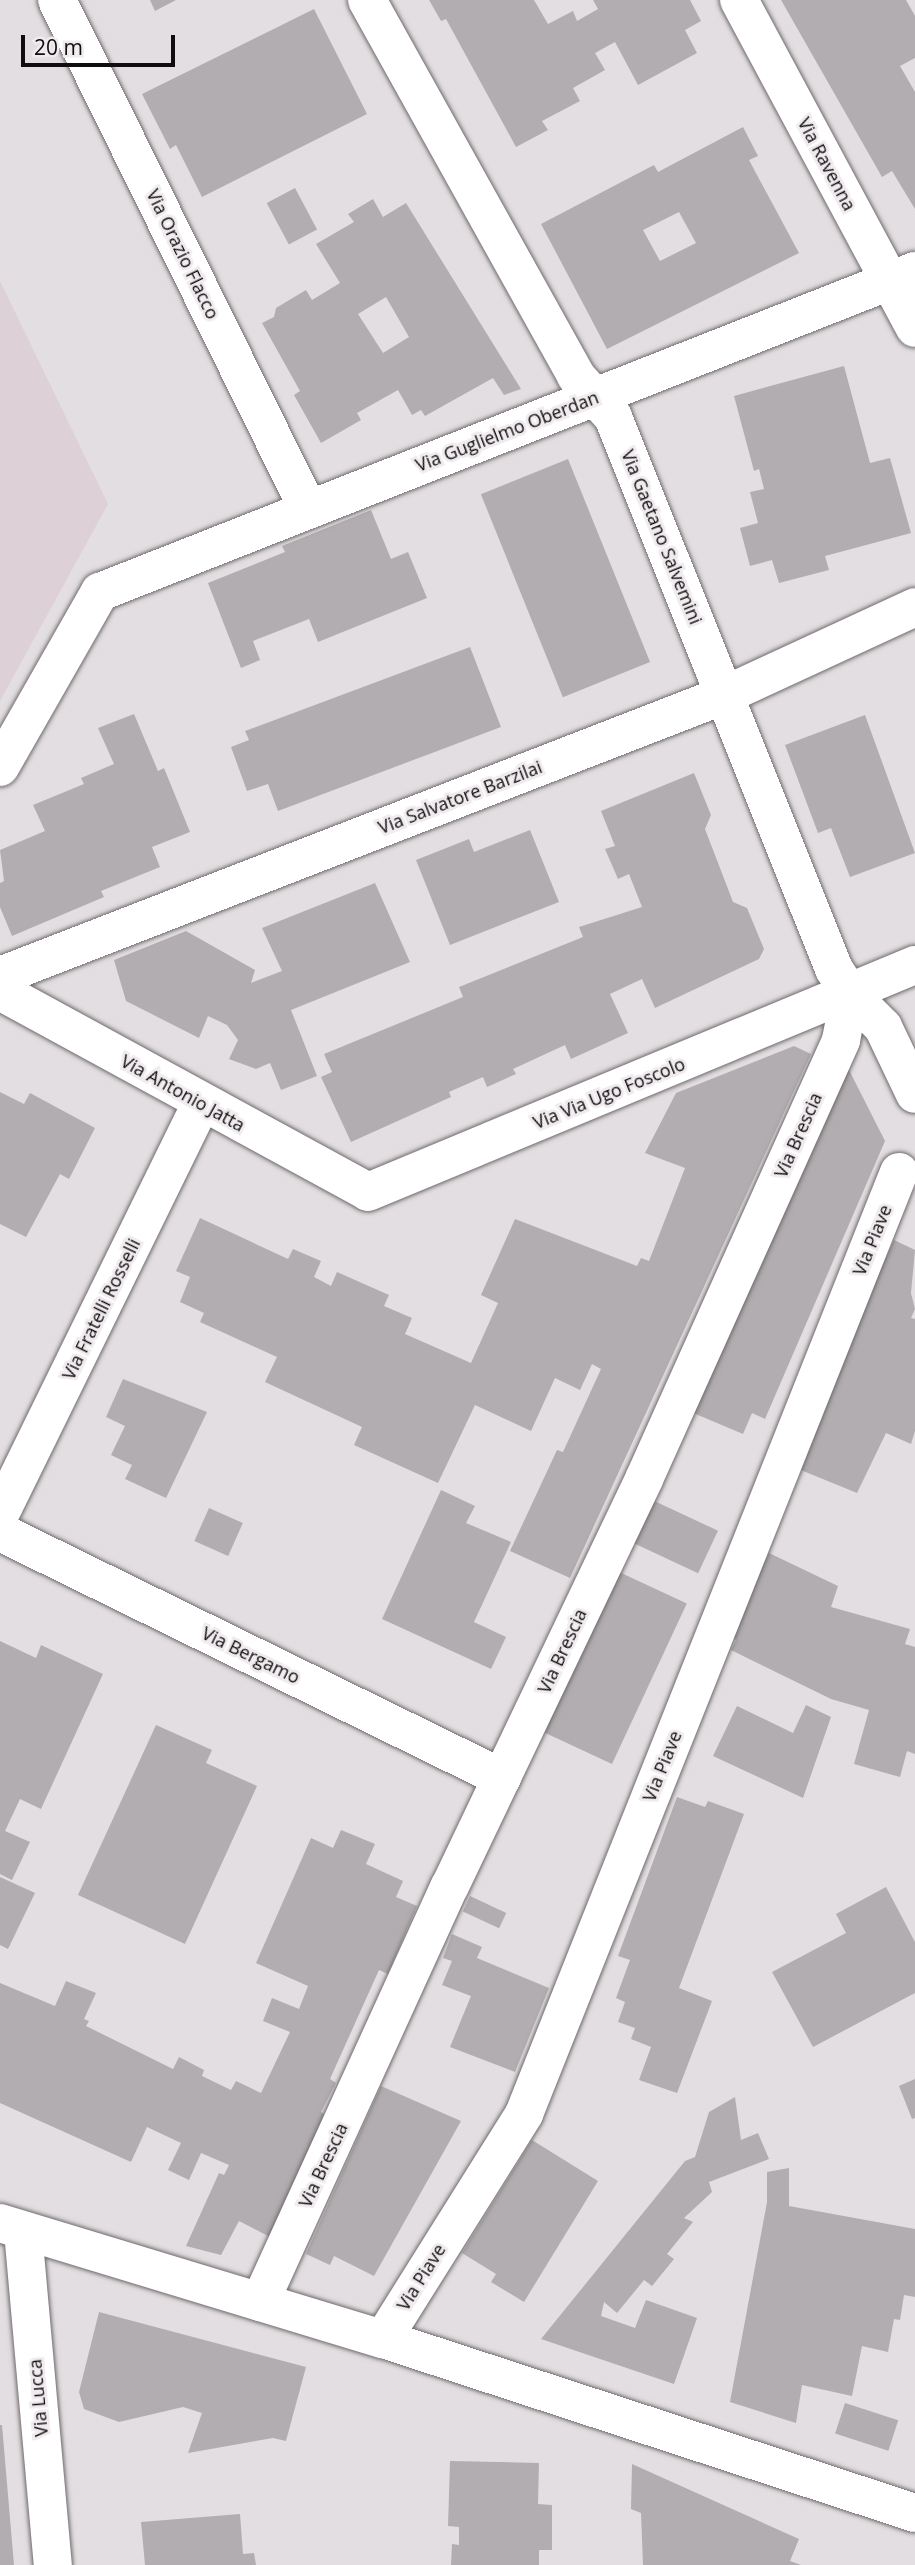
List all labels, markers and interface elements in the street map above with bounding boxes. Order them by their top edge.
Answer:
scale bar [24,21,178,65]
text: 20 m [34,33,83,61]
street label: Via Ravenna [793,114,861,214]
street label: Via Orazio Flacco [142,186,224,322]
street label: Via Guglielmo Oberdan [412,386,602,476]
street label: Via Gaetano Salvemini [617,447,707,627]
street label: Via Salvatore Barzilai [375,756,545,838]
street label: Via Antonio Jatta [117,1050,249,1136]
street label: Via Via Ugo Foscolo [530,1053,688,1133]
street label: Via Brescia [770,1089,826,1181]
street label: Via Piave [848,1201,896,1279]
street label: Via Fratelli Rosselli [57,1235,145,1383]
street label: Via Brescia [533,1605,591,1697]
street label: Via Bergamo [198,1622,304,1688]
street label: Via Piave [638,1727,686,1805]
street label: Via Brescia [294,2119,352,2211]
street label: Via Piave [392,2240,450,2314]
street label: Via Lucca [24,2358,52,2438]

